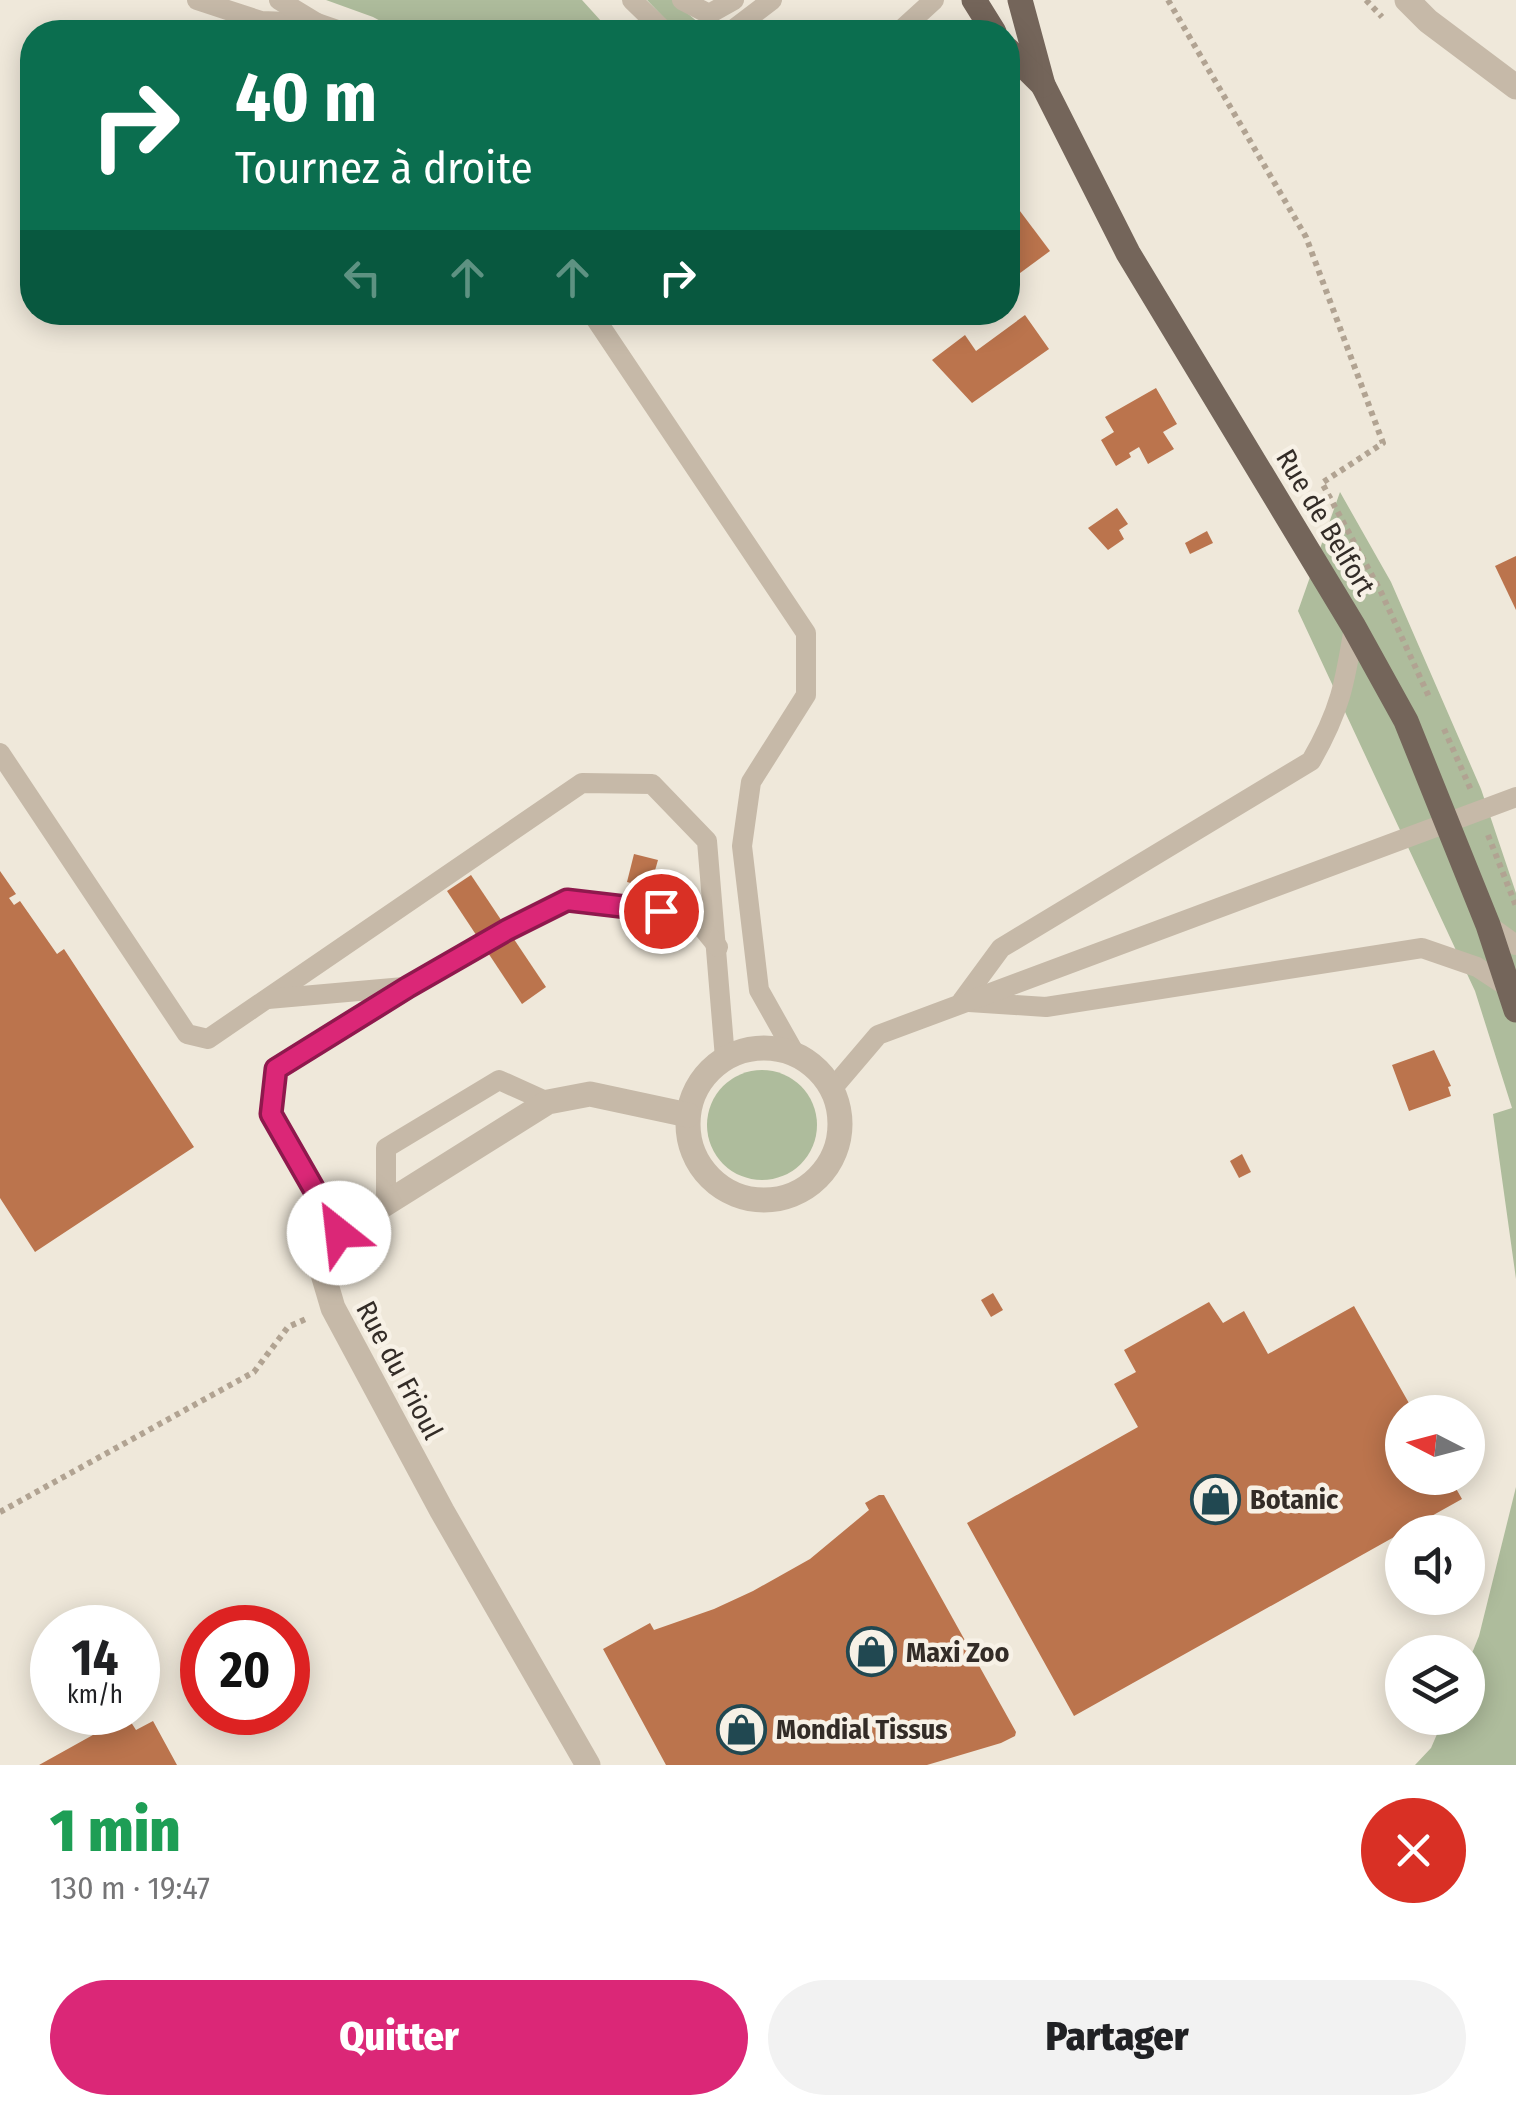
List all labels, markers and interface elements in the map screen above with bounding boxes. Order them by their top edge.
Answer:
text: 40 m [235,56,377,140]
icon: right [70,60,200,190]
text: Tournez à droite [235,141,533,195]
icon: left [335,250,390,305]
icon: ahead [440,250,495,305]
icon: ahead [545,250,600,305]
icon: right [650,250,705,305]
street label: Rue de Belfort [1269,443,1382,602]
pin [619,869,704,954]
icon: arrive [634,884,689,939]
position arrow [287,1181,391,1285]
street label: Rue du Frioul [349,1296,450,1445]
north arrow [1385,1395,1485,1495]
map controls [1385,1395,1485,1735]
shop icon: Botanic [1189,1473,1241,1525]
place label: Botanic [1250,1483,1339,1516]
button: sound [1385,1515,1485,1615]
speed limit sign: 20 [180,1605,310,1735]
shop icon: Maxi Zoo [845,1626,897,1678]
text: 14 [72,1628,118,1688]
button: layers [1385,1635,1485,1735]
place label: Maxi Zoo [906,1636,1009,1669]
text: km/h [67,1680,123,1710]
shop icon: Mondial Tissus [715,1703,767,1755]
place label: Mondial Tissus [776,1713,948,1746]
text: 1 min [50,1795,181,1867]
button: close [1361,1798,1466,1903]
text: 130 m · 19:47 [50,1869,210,1907]
button: Quitter [50,1980,748,2095]
button: Partager [768,1980,1466,2095]

